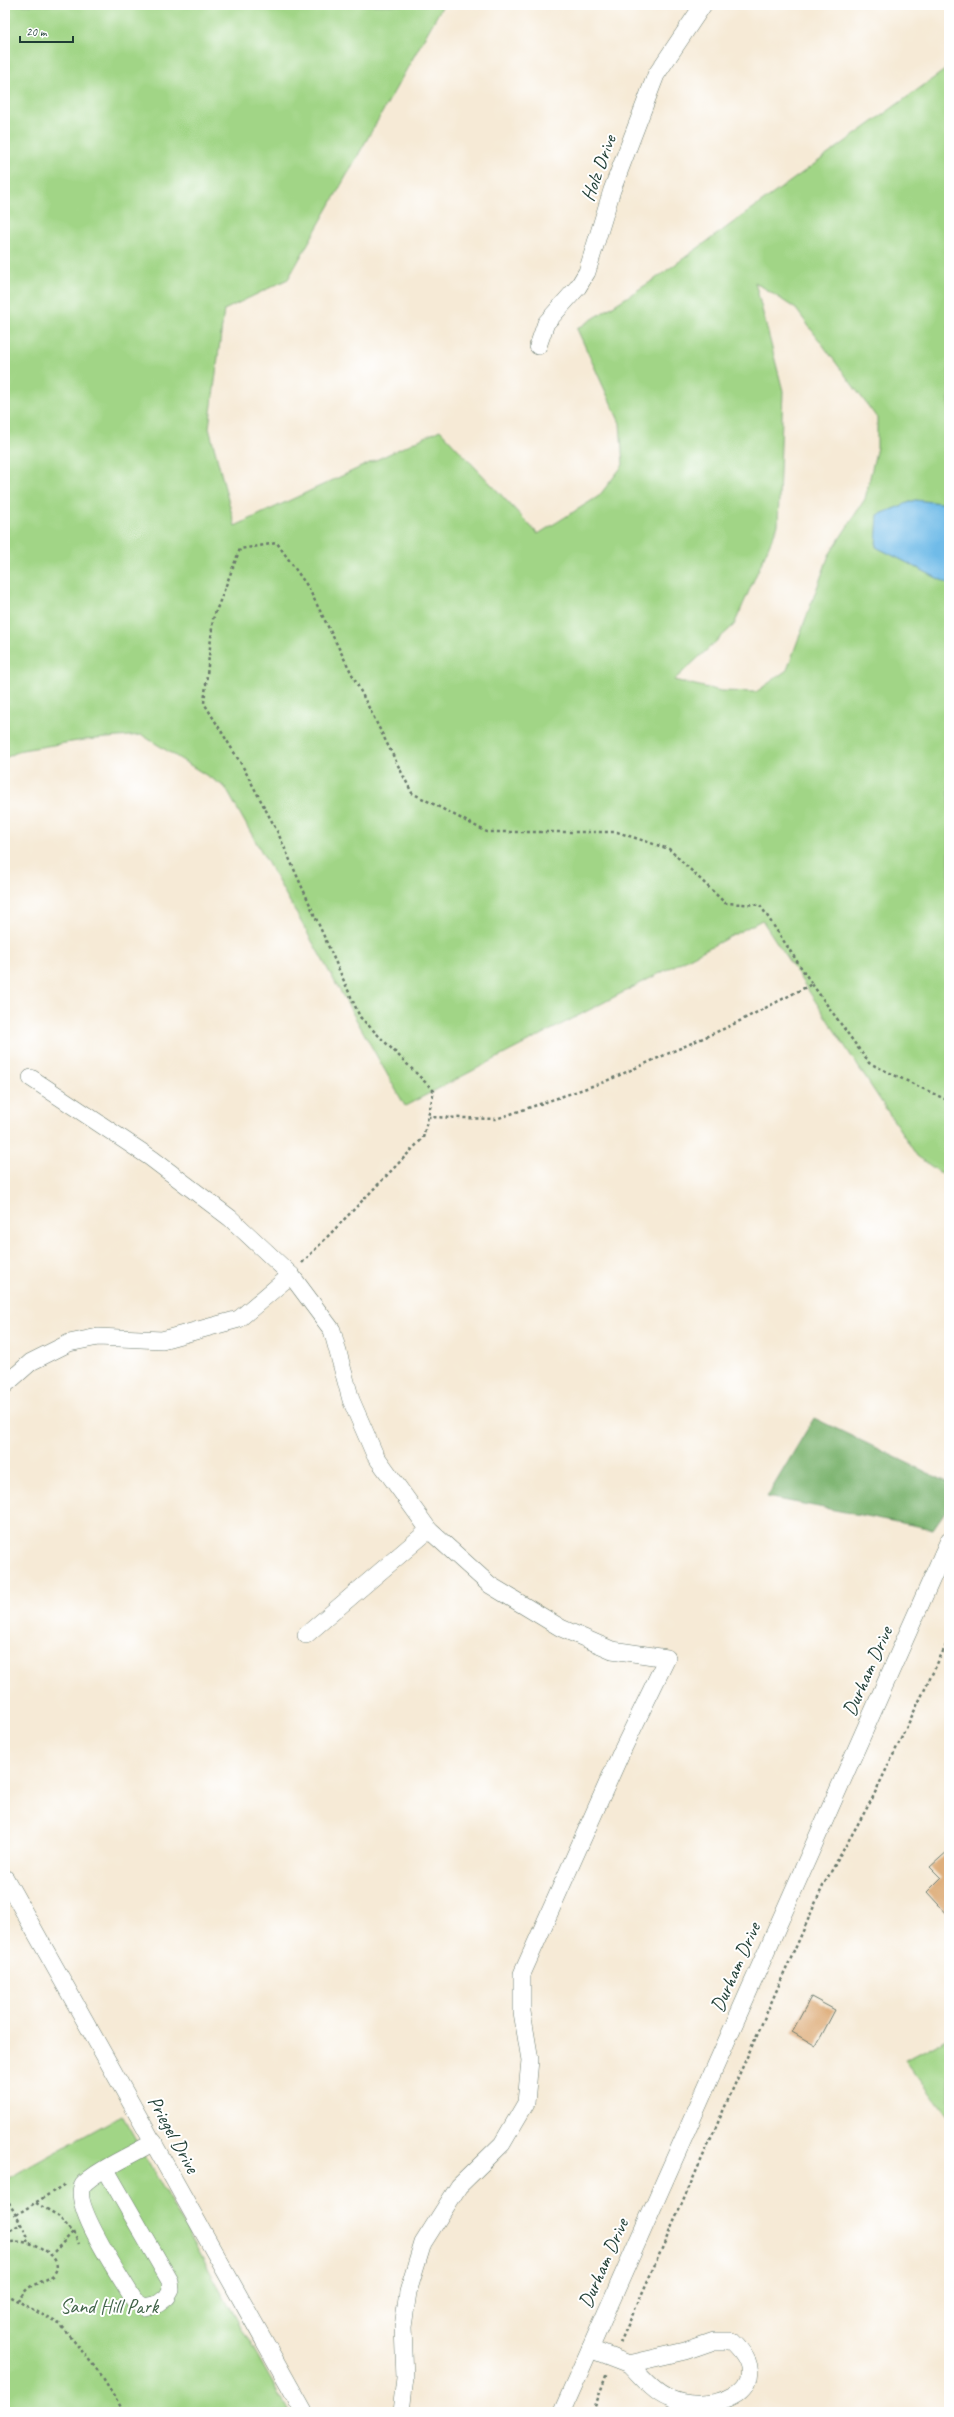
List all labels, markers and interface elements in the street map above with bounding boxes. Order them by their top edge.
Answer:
scale bar [20,18,73,44]
text: 20 m [26,24,48,40]
street label: Holz Drive [575,130,622,205]
street label: Durham Drive [837,1621,899,1720]
street label: Durham Drive [705,1917,767,2016]
street label: Priegel Drive [142,2091,206,2179]
street label: Durham Drive [573,2213,635,2312]
park label: Sand Hill Park [60,2294,160,2319]

